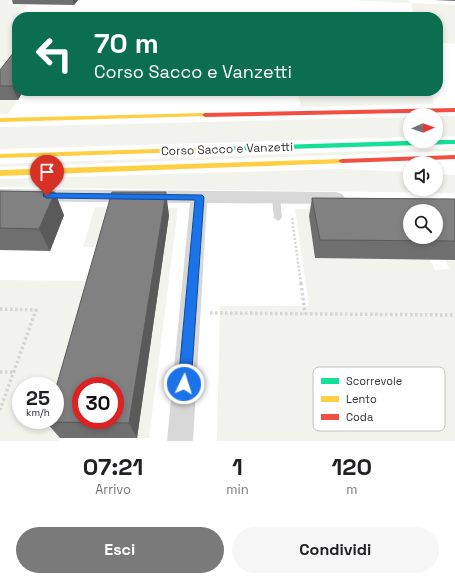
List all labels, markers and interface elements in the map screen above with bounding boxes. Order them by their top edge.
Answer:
text: 70 m [94,25,159,61]
icon: left [28,28,80,80]
text: Corso Sacco e Vanzetti [94,60,292,83]
north arrow [403,108,443,148]
map controls [403,108,443,244]
street label: Corso Sacco e Vanzetti [161,139,293,159]
pin [30,155,64,196]
button: sound [403,156,443,196]
icon: arrive [36,161,58,183]
button: search [403,204,443,244]
position arrow [163,363,205,405]
legend [313,367,445,431]
text: Scorrevole [346,374,402,388]
speed limit sign: 30 [72,377,124,429]
text: 25 [26,385,50,411]
text: Lento [346,392,377,406]
text: km/h [26,406,50,419]
text: Coda [346,410,374,424]
text: 07:21 [83,451,143,482]
text: 1 [232,451,243,482]
text: 120 [332,451,372,482]
text: Arrivo [95,481,131,498]
text: min [226,481,249,498]
text: m [346,481,357,498]
button: Esci [16,527,224,573]
button: Condividi [232,527,439,573]

